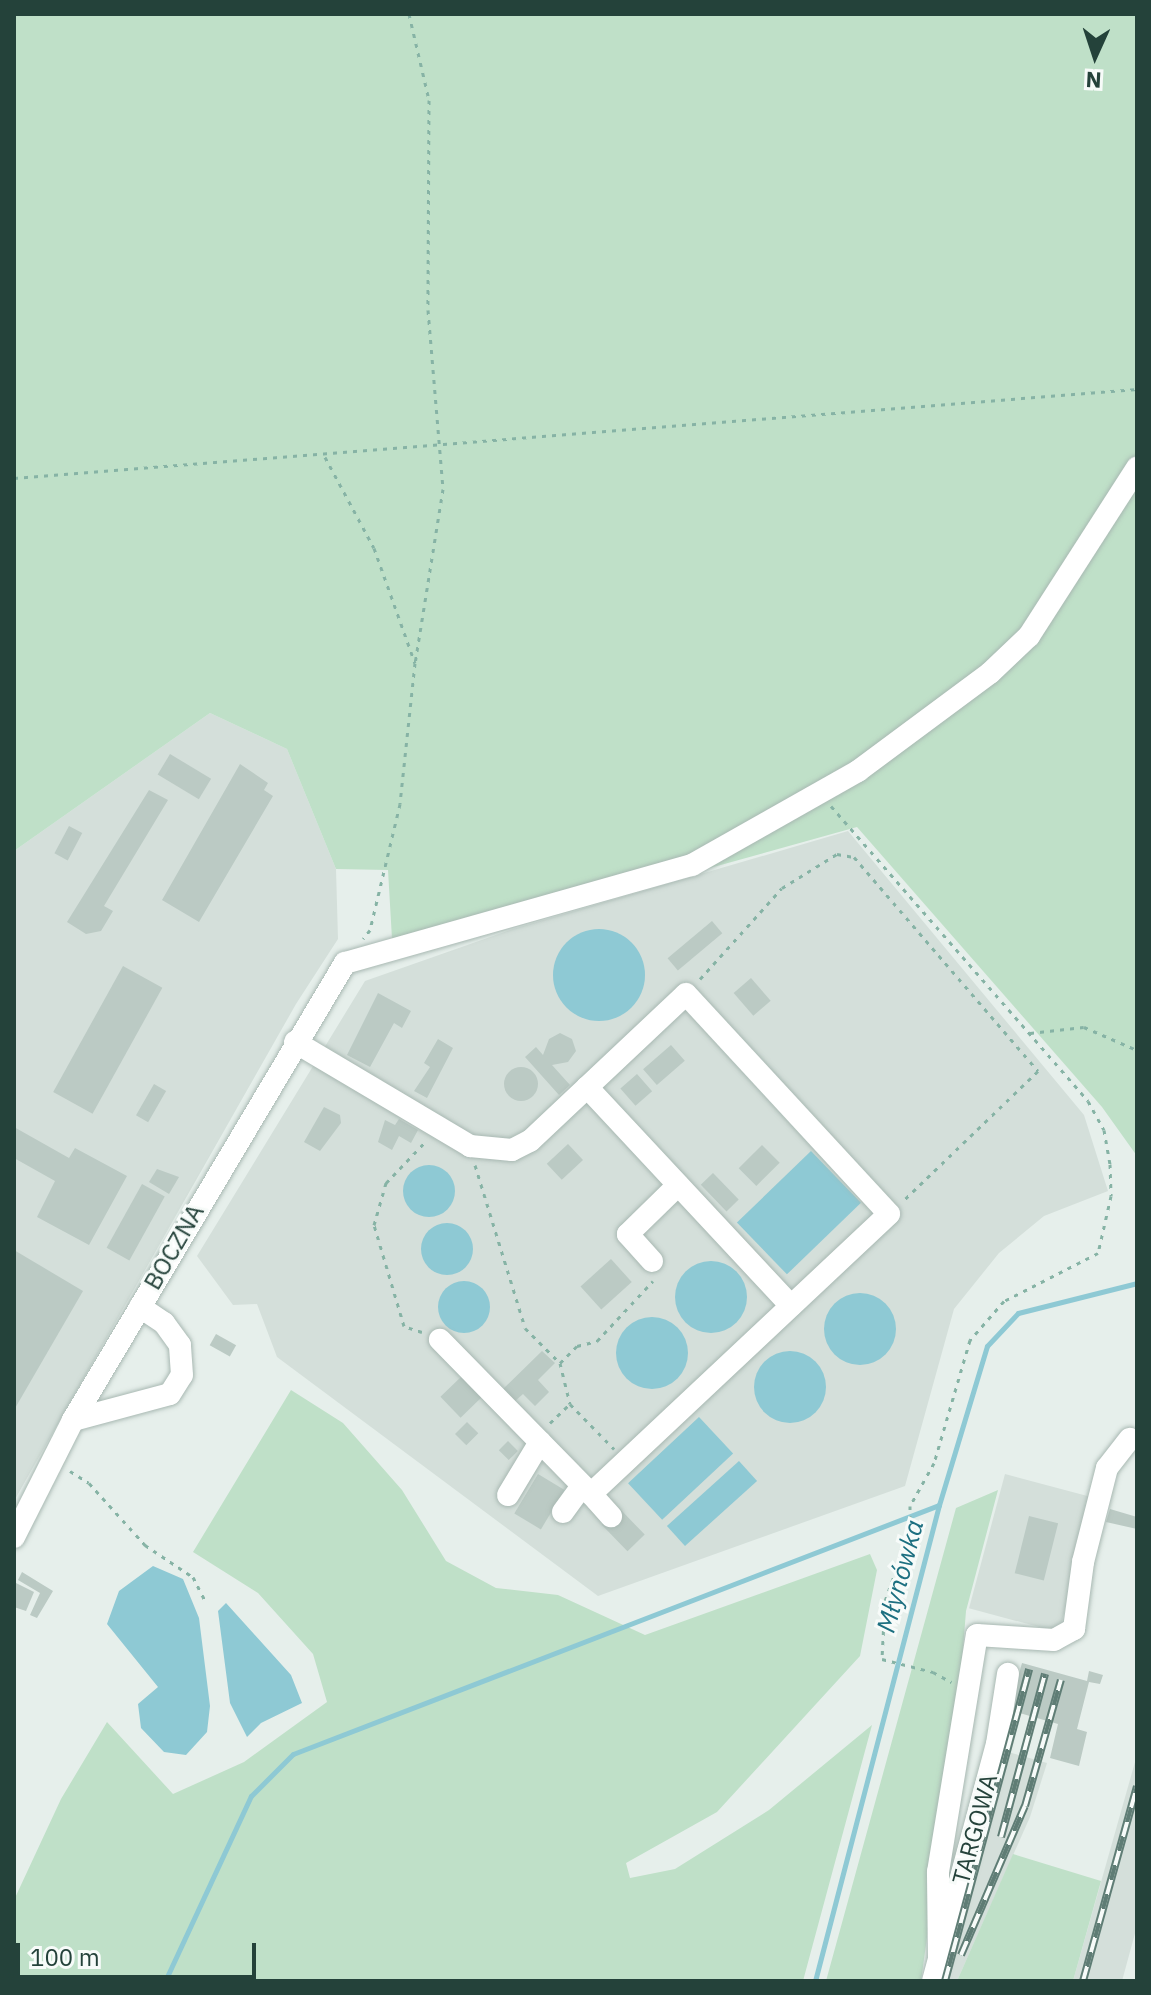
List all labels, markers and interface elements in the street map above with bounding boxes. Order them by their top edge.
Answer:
north arrow [1055,16,1135,96]
text: N [1085,66,1102,95]
street label: BOCZNA [138,1199,210,1295]
water label: Młynówka [870,1516,930,1636]
street label: TARGOWA [946,1771,1004,1887]
scale bar [20,1927,260,1977]
text: 100 m [30,1941,100,1973]

